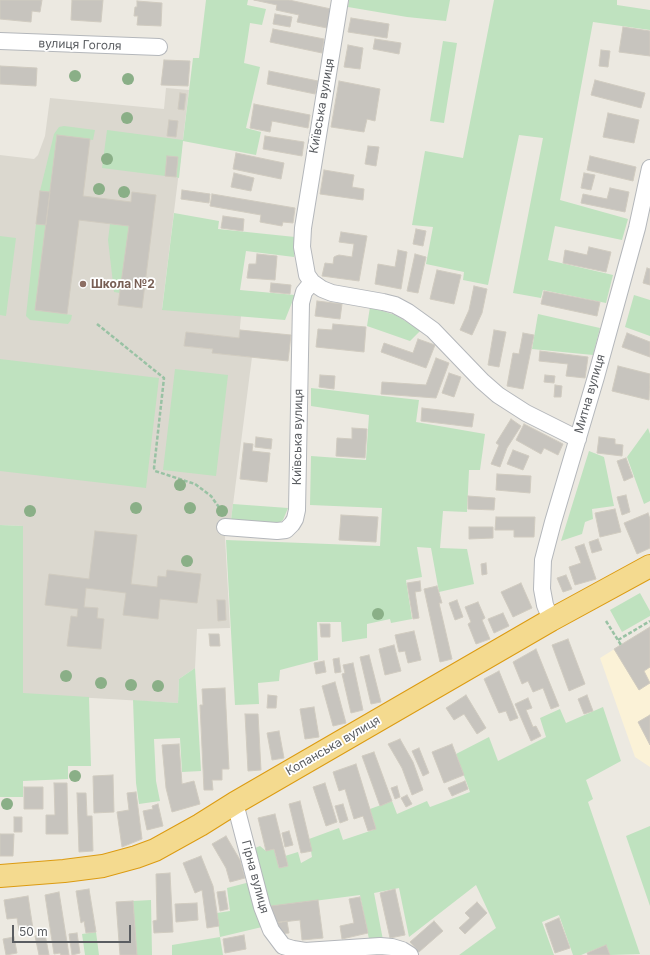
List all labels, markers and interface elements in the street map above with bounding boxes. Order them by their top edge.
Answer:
street label: вулиця Гоголя [38,36,122,54]
street label: Київська вулиця [307,57,337,155]
place label: Школа №2 [91,277,155,291]
marker: Школа №2 [78,279,88,289]
street label: Митна вулиця [572,353,608,435]
street label: Київська вулиця [290,389,306,485]
street label: Копанська вулиця [283,713,383,779]
street label: Гірна вулиця [238,839,272,915]
scale bar [14,917,133,943]
text: 50 m [19,924,48,939]

